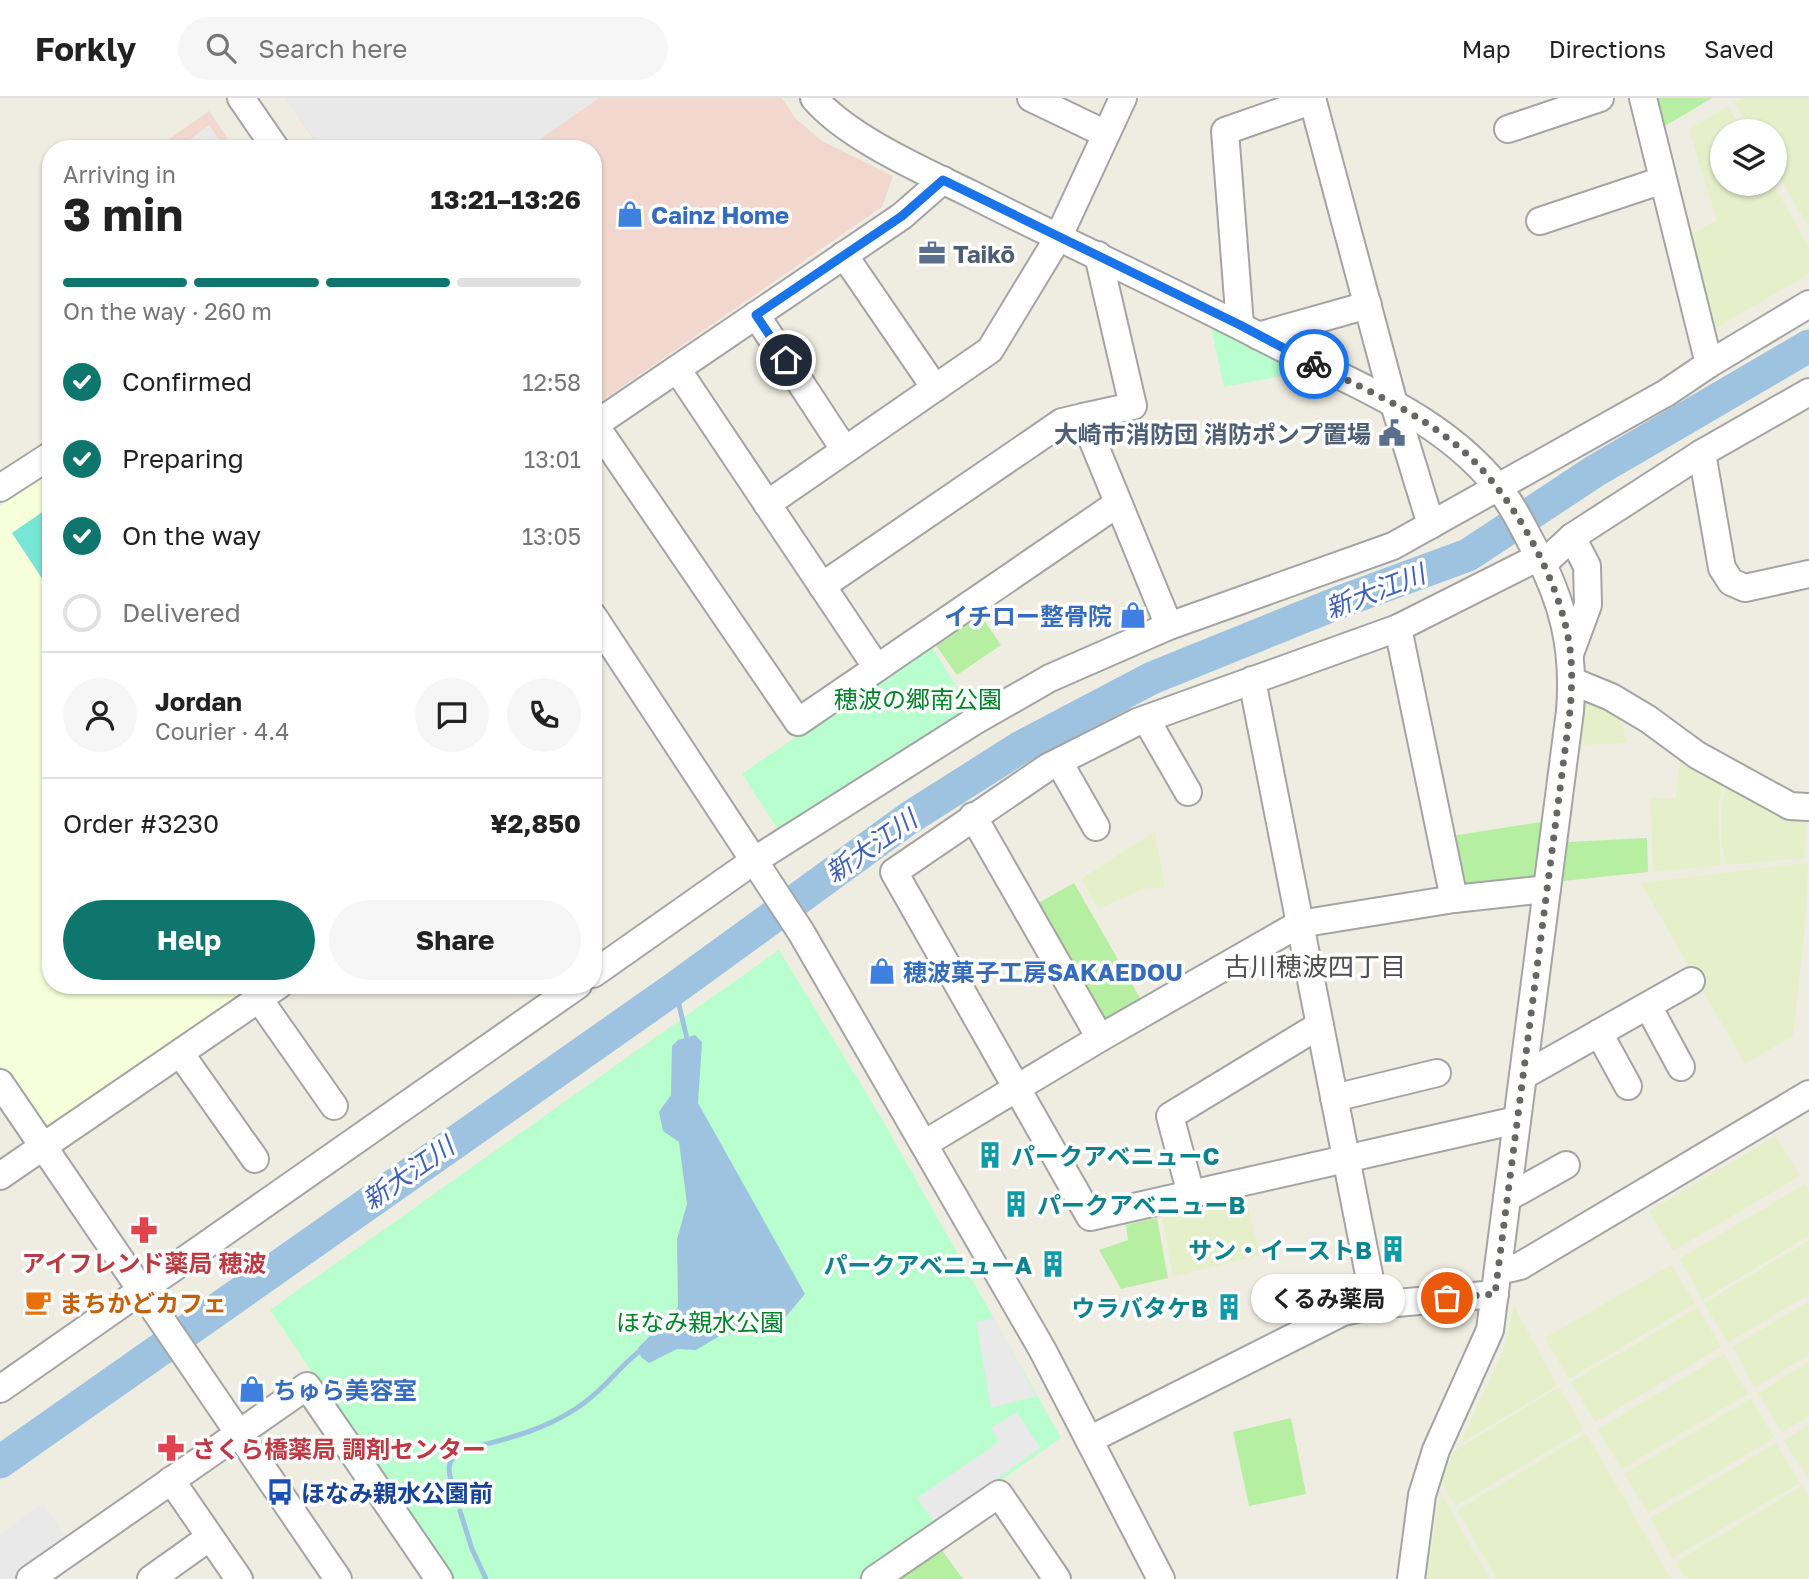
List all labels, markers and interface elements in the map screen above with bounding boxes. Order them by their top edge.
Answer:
search box [178,17,668,80]
text: Forkly [35,29,136,68]
icon: search [202,29,240,67]
text: Search here [258,33,407,64]
text: Map [1462,34,1511,63]
text: Directions [1549,34,1666,63]
text: Saved [1704,34,1774,63]
map controls [1710,119,1787,196]
button: layers [1710,119,1787,196]
text: Arriving in [63,160,176,188]
text: 13:21–13:26 [430,184,581,215]
text: 3 min [63,186,183,241]
shop icon: Cainz Home [615,199,645,229]
place label: Cainz Home [651,200,789,229]
office icon: Taikō [917,238,947,268]
place label: Taikō [953,239,1015,268]
text: On the way · 260 m [63,297,272,325]
courier [1279,329,1349,399]
pin [756,330,816,390]
icon: home [767,341,805,379]
icon: bike [1295,345,1333,383]
icon: check [63,363,101,401]
text: Confirmed [122,366,252,397]
text: 12:58 [522,368,581,396]
public building icon: 大崎市消防団 消防ポンプ置場 [1377,418,1407,448]
place label: 大崎市消防団 消防ポンプ置場 [1054,419,1371,448]
icon: check [63,440,101,478]
text: Preparing [122,443,244,474]
text: 13:01 [524,445,581,473]
icon: check [63,517,101,555]
text: On the way [122,520,261,551]
text: 13:05 [522,522,581,550]
water label: 新大江川 [1321,557,1432,624]
text: Delivered [122,597,241,628]
shop icon: イチロー整骨院 [1118,600,1148,630]
place label: イチロー整骨院 [944,601,1112,630]
button: person [63,678,137,752]
button: chat [415,678,489,752]
button: phone [507,678,581,752]
park label: 穂波の郷南公園 [834,684,1002,713]
text: Jordan [155,686,242,717]
text: Courier · 4.4 [155,717,289,745]
water label: 新大江川 [820,802,925,889]
text: Order #3230 [63,808,219,839]
text: ¥2,850 [490,808,581,839]
button: Help [63,900,315,980]
button: Share [329,900,581,980]
district label: 古川穂波四丁目 [1224,951,1406,982]
shop icon: 穂波菓子工房SAKAEDOU [867,956,897,986]
place label: 穂波菓子工房SAKAEDOU [903,957,1183,986]
water label: 新大江川 [357,1129,462,1216]
building icon: パークアベニューC [975,1140,1005,1170]
place label: パークアベニューC [1011,1141,1220,1170]
building icon: パークアベニューB [1001,1189,1031,1219]
place label: パークアベニューB [1037,1190,1246,1219]
pharmacy icon: アイフレンド薬局 穂波 [129,1215,159,1245]
building icon: サン・イーストB [1378,1234,1408,1264]
place label: サン・イーストB [1188,1235,1372,1264]
place label: アイフレンド薬局 穂波 [22,1248,266,1277]
building icon: パークアベニューA [1038,1249,1068,1279]
place label: パークアベニューA [823,1250,1032,1279]
pin [1417,1268,1477,1328]
callout: くるみ薬局 [1251,1274,1405,1322]
icon: bag [1428,1279,1466,1317]
text: くるみ薬局 [1271,1284,1385,1312]
cafe icon: まちかどカフェ [23,1287,53,1317]
place label: まちかどカフェ [59,1288,227,1317]
building icon: ウラバタケB [1214,1292,1244,1322]
place label: ウラバタケB [1071,1293,1208,1322]
park label: ほなみ親水公園 [616,1307,784,1336]
shop icon: ちゅら美容室 [237,1374,267,1404]
place label: ちゅら美容室 [273,1375,417,1404]
pharmacy icon: さくら橋薬局 調剤センター [156,1433,186,1463]
place label: さくら橋薬局 調剤センター [192,1434,486,1463]
bus stop icon: ほなみ親水公園前 [265,1477,295,1507]
place label: ほなみ親水公園前 [301,1478,493,1507]

